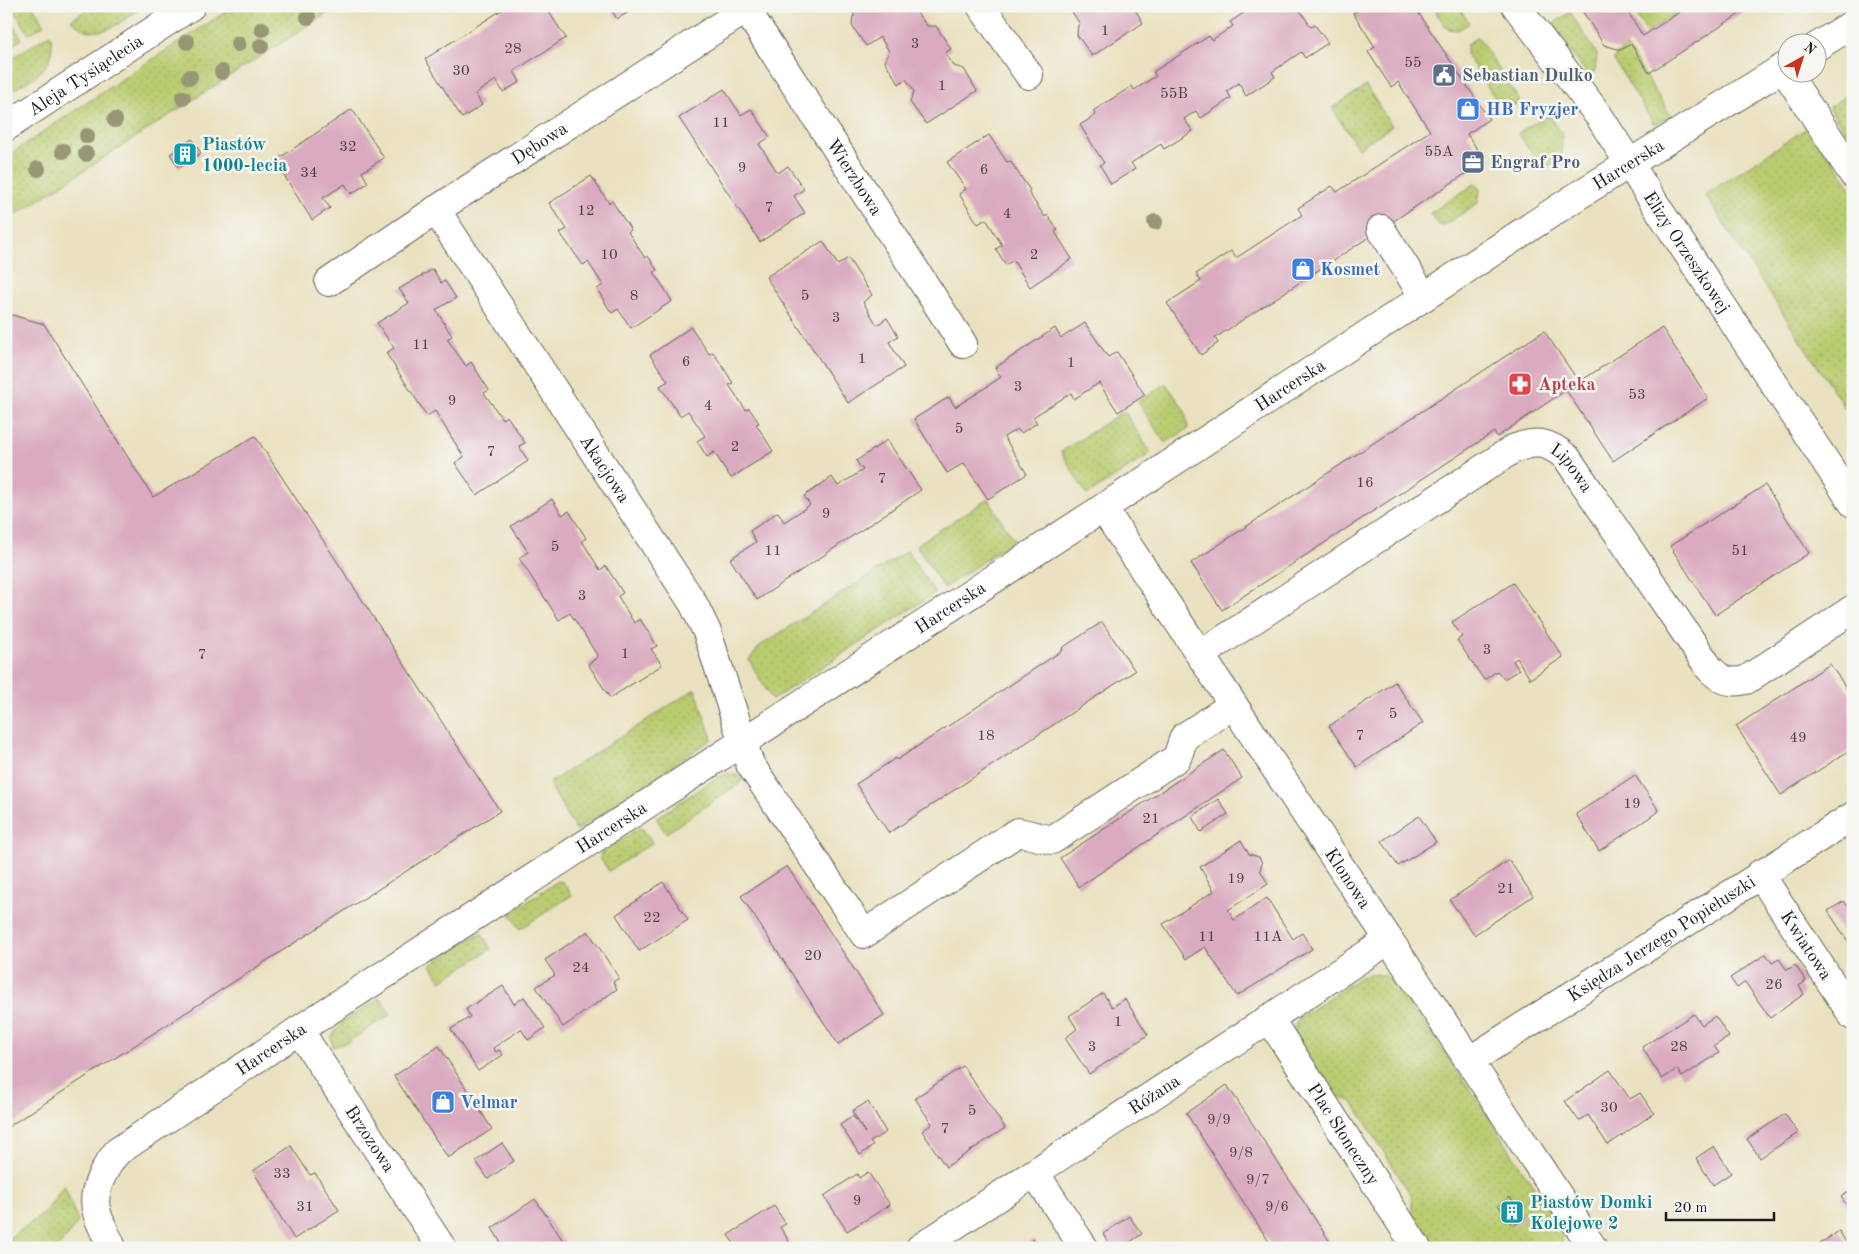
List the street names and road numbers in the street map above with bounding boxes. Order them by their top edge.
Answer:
street label: Aleja Tysiąclecia [25,32,147,120]
street label: Dębowa [509,119,571,169]
street label: Wierzbowa [823,136,885,219]
street label: Harcerska [1590,136,1668,194]
street label: Elizy Orzeszkowej [1640,189,1733,317]
street label: Harcerska [1252,356,1329,415]
street label: Akacjowa [576,432,633,506]
street label: Lipowa [1547,440,1596,496]
street label: Harcerska [912,579,989,637]
street label: Harcerska [573,799,650,857]
street label: Klonowa [1321,845,1374,912]
street label: Księdza Jerzego Popiełuszki [1565,873,1759,1006]
street label: Kwiatowa [1777,908,1835,984]
street label: Harcerska [233,1020,310,1079]
street label: Różana [1126,1072,1184,1118]
street label: Plac Słoneczny [1304,1080,1382,1189]
street label: Brzozowa [341,1103,398,1176]

